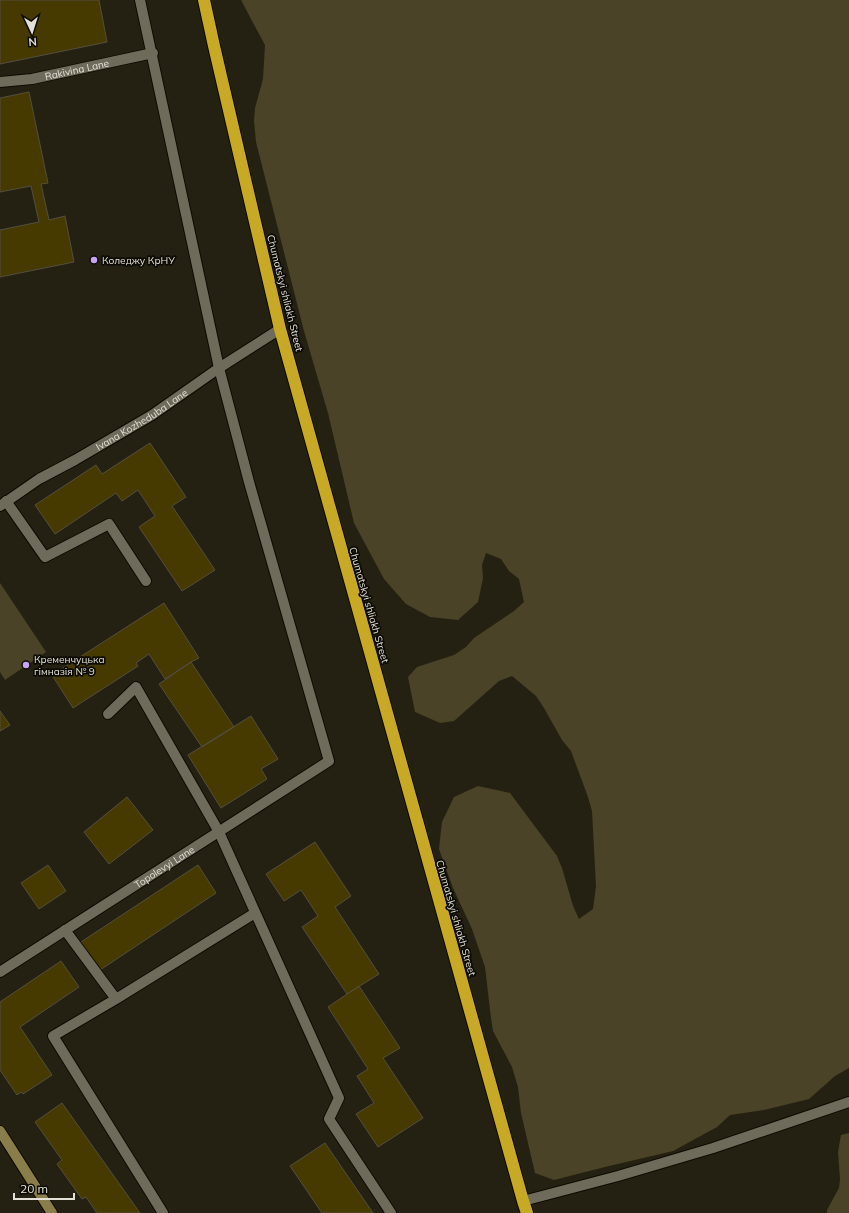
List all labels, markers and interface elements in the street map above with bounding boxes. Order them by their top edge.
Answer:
north arrow [12,12,52,52]
text: N [28,35,37,49]
street label: Rakivina Lane [43,56,110,83]
street label: Chumatskyi shliakh Street [264,233,306,353]
place label: Коледжу КрНУ [102,254,175,267]
marker: Коледжу КрНУ [89,255,99,265]
street label: Ivana Kozheduba Lane [93,386,190,453]
street label: Chumatskyi shliakh Street [346,546,392,665]
place label: Кременчуцька гімназія № 9 [34,653,105,678]
marker: Кременчуцька гімназія № 9 [21,660,31,670]
street label: Topolevyi Lane [132,843,197,891]
street label: Chumatskyi shliakh Street [433,859,479,978]
scale bar [14,1175,74,1201]
text: 20 m [20,1181,48,1196]

